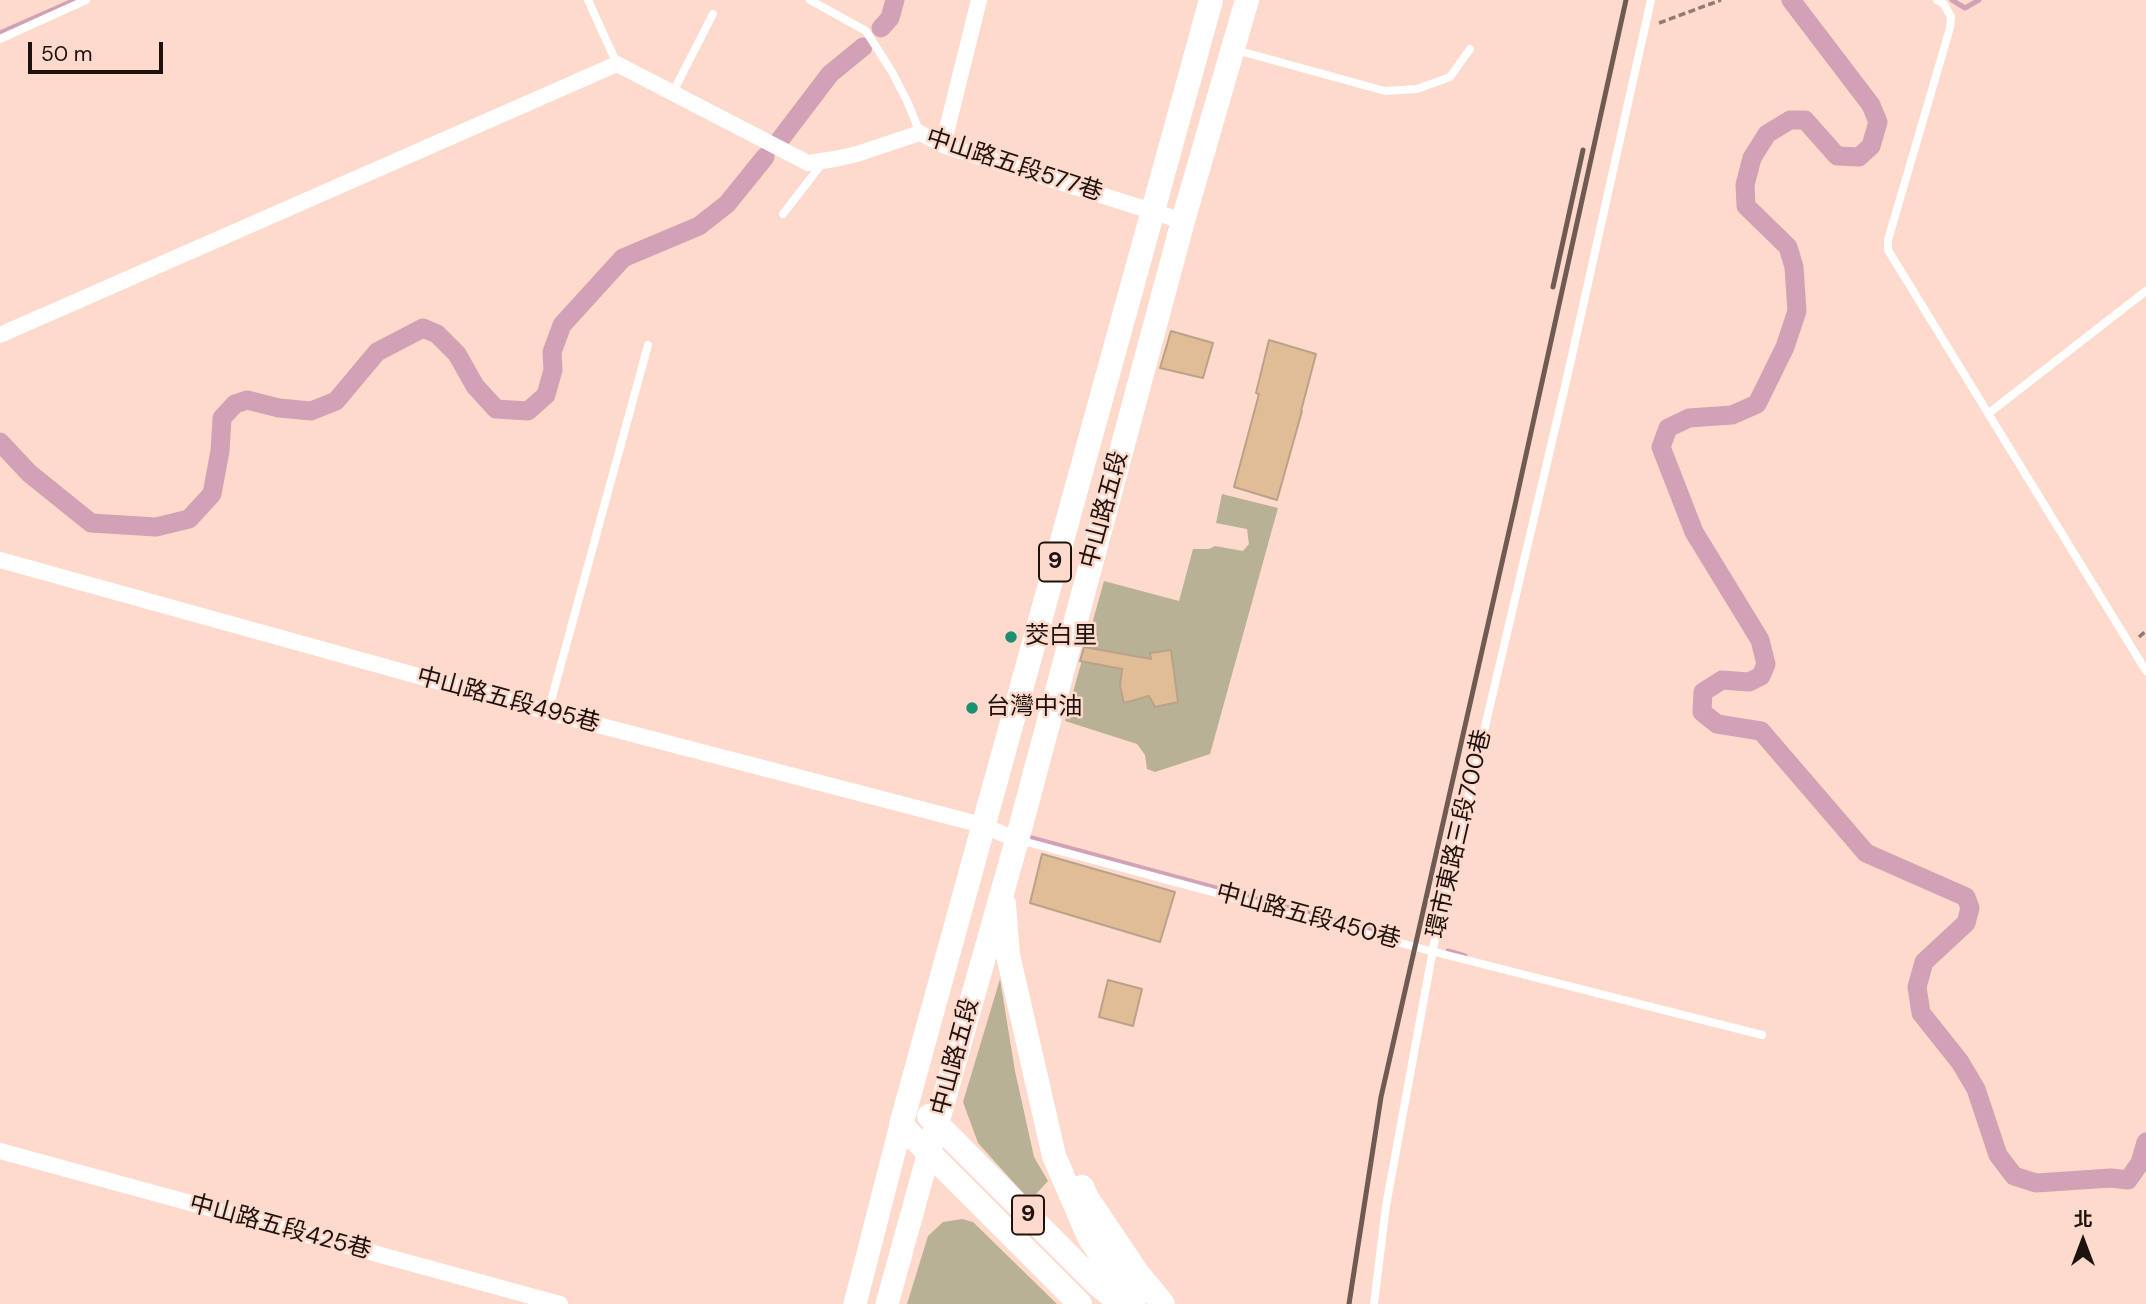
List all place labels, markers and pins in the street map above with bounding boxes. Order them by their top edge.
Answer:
place label: 茭白里 [1025,623,1097,651]
marker: 茭白里 [1003,629,1019,645]
place label: 台灣中油 [986,694,1082,722]
marker: 台灣中油 [964,700,980,716]

